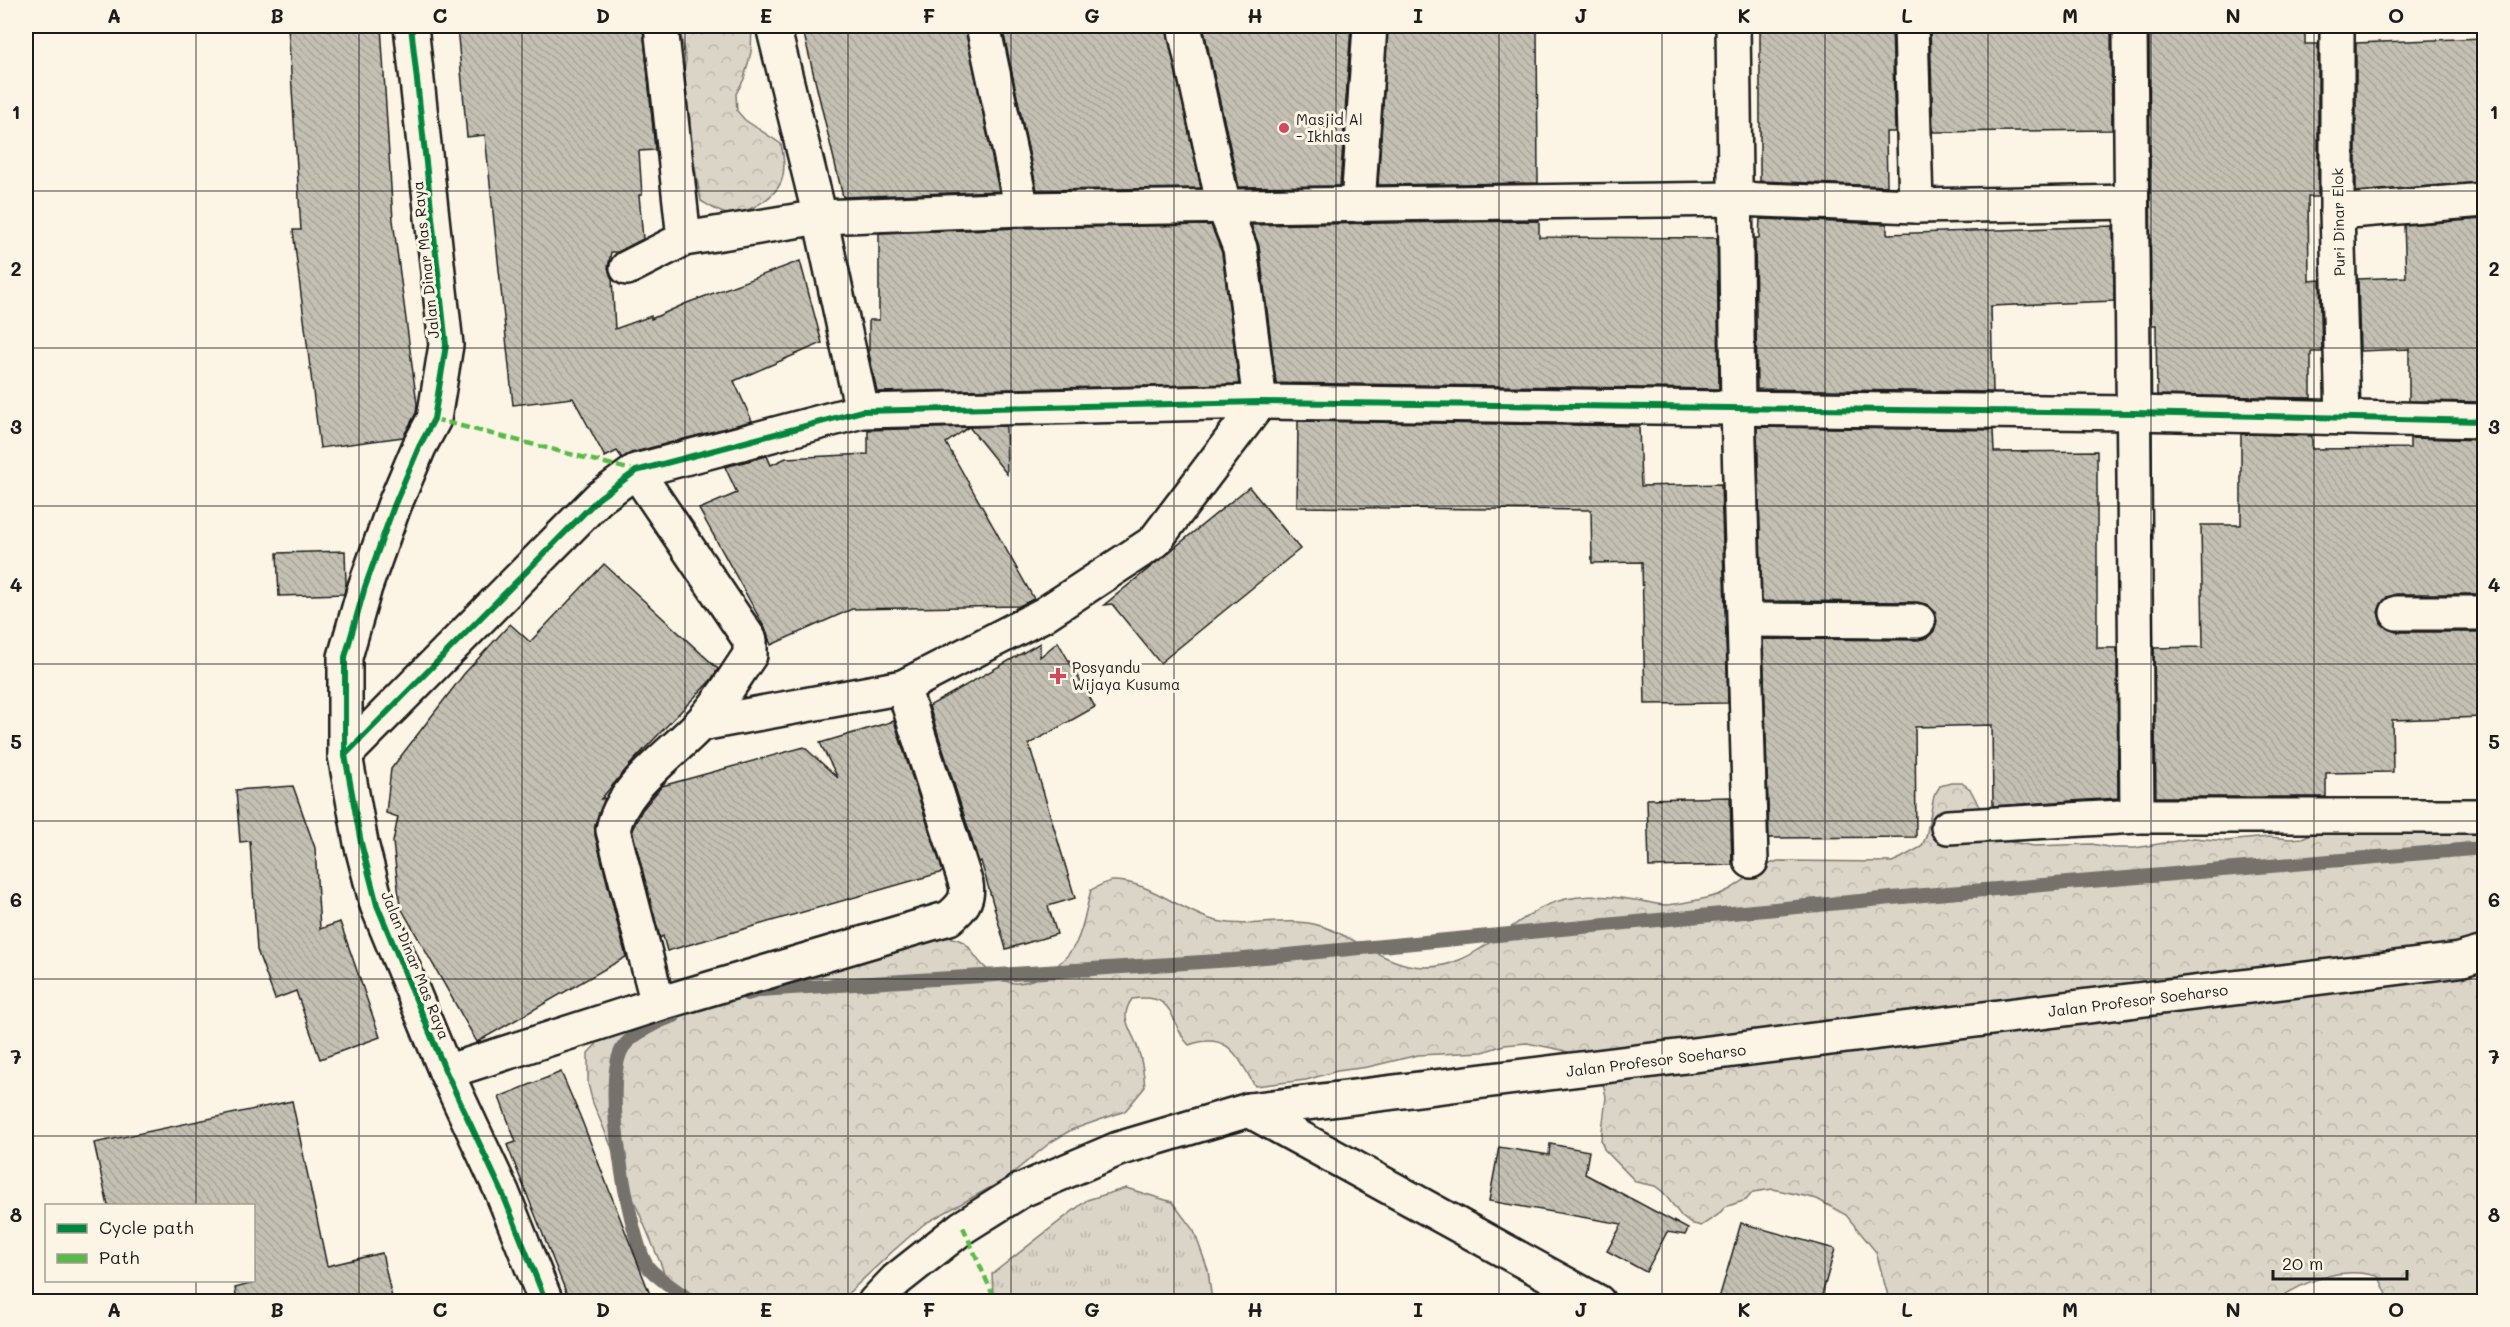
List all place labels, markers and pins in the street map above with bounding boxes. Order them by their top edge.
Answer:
place label: Masjid Al - Ikhlas [1296,109,1363,146]
marker: Masjid Al - Ikhlas [1277,121,1291,135]
place label: Posyandu Wijaya Kusuma [1072,657,1180,694]
marker: Posyandu Wijaya Kusuma [1049,667,1067,685]

